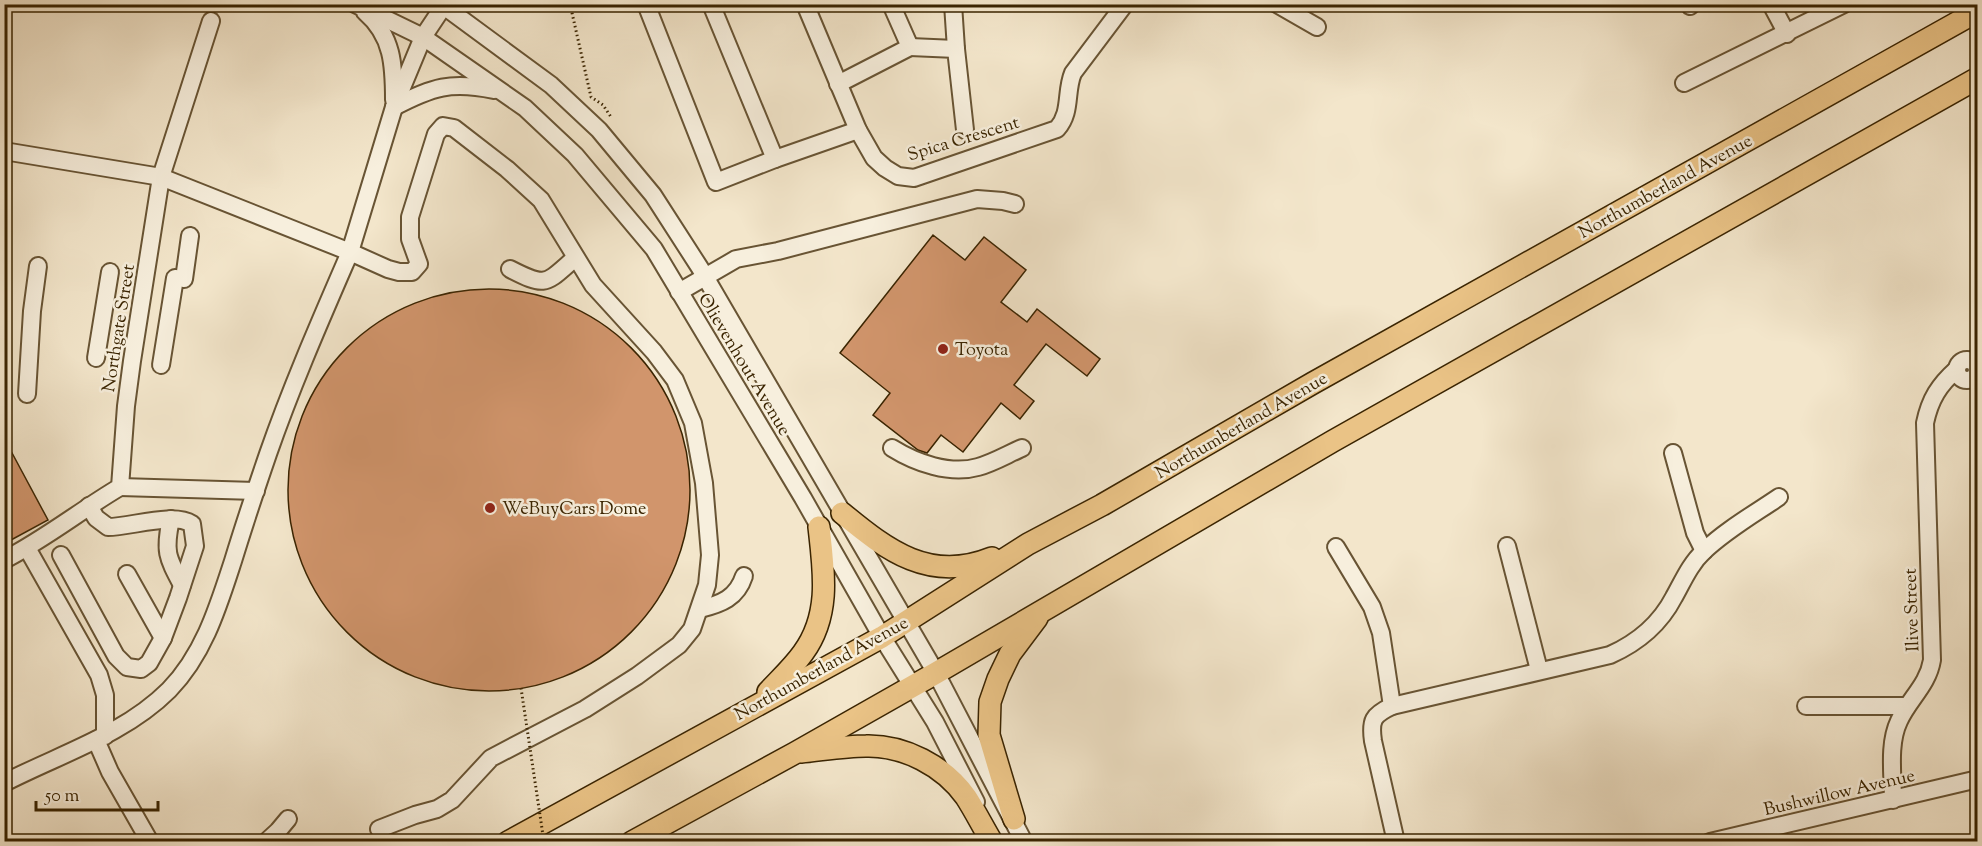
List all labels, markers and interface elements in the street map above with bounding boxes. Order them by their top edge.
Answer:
street label: Spica Crescent [904,111,1023,169]
street label: Northumberland Avenue [1574,129,1758,246]
street label: Northgate Street [97,263,143,394]
street label: Olievenhout Avenue [690,289,796,441]
place label: Toyota [955,338,1008,364]
marker: Toyota [936,342,950,356]
street label: Northumberland Avenue [1151,367,1333,487]
place label: WeBuyCars Dome [502,497,646,523]
marker: WeBuyCars Dome [483,501,497,515]
street label: Ilive Street [1899,568,1927,652]
street label: Northumberland Avenue [730,611,914,728]
street label: Bushwillow Avenue [1761,764,1918,824]
scale bar [36,774,158,812]
text: 50 m [44,784,80,810]

